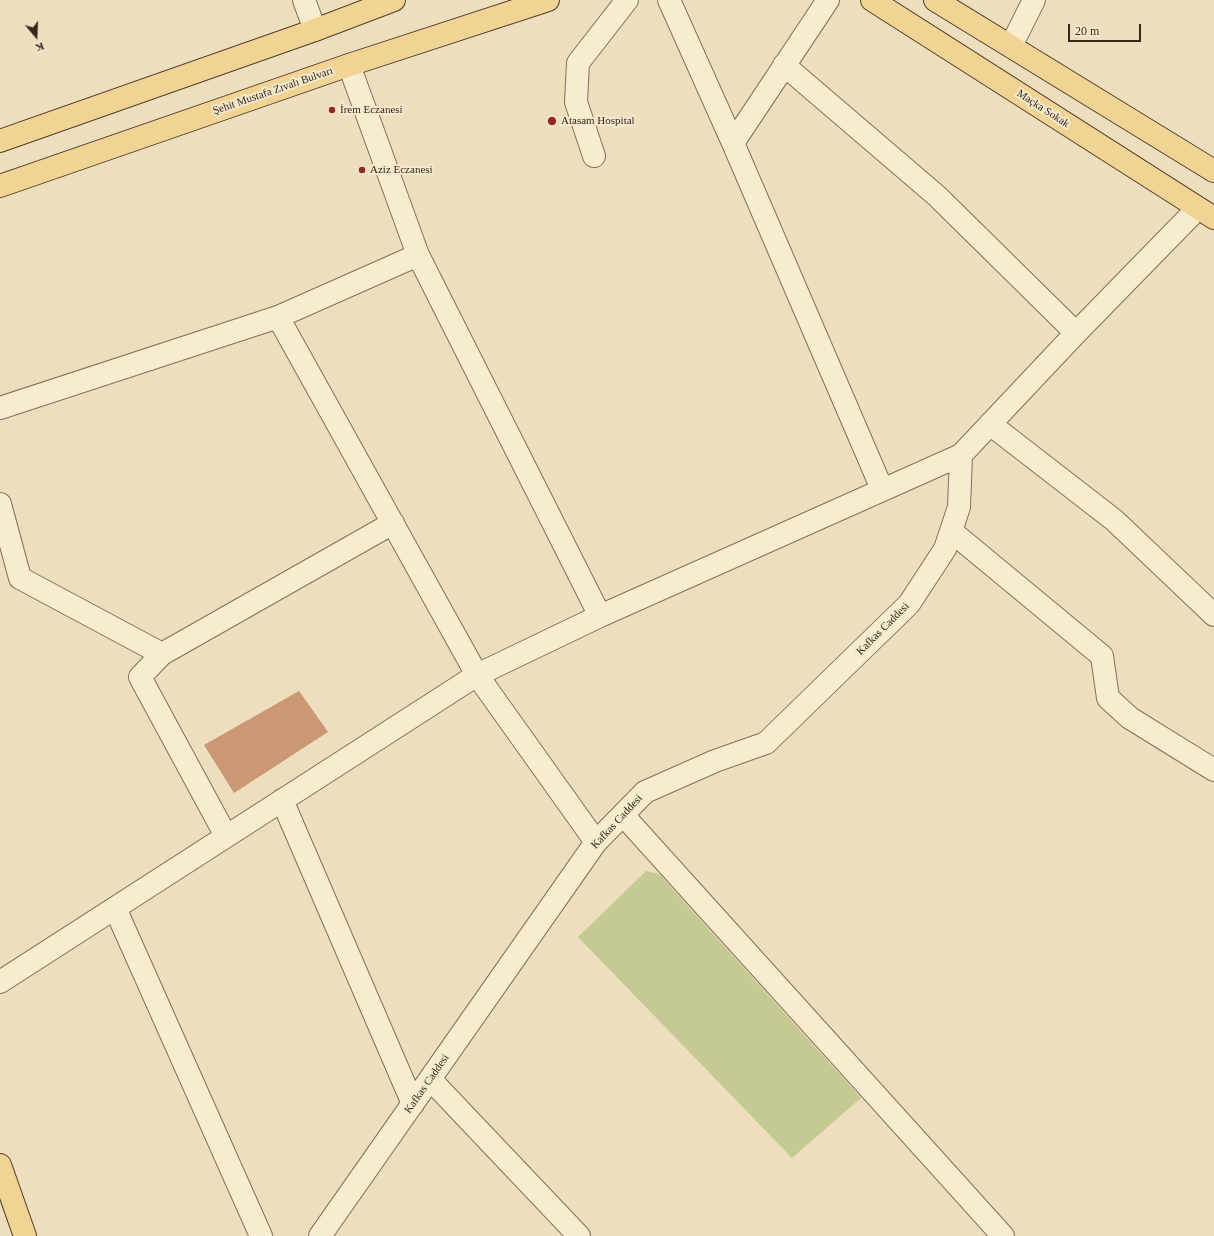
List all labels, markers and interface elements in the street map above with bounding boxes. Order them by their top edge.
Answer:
north arrow [16,16,56,56]
scale bar [1070,16,1143,42]
text: 20 m [1075,24,1099,38]
text: K [34,40,46,54]
street label: Şehit Mustafa Zıvalı Bulvarı [211,64,335,118]
street label: Maçka Sokak [1014,87,1072,131]
place label: İrem Eczanesi [340,103,403,117]
marker: İrem Eczanesi [327,105,337,115]
place label: Atasam Hospital [561,114,635,128]
marker: Atasam Hospital [546,115,558,127]
place label: Aziz Eczanesi [370,163,433,177]
marker: Aziz Eczanesi [357,165,367,175]
street label: Kafkas Caddesi [854,600,912,658]
street label: Kafkas Caddesi [589,792,645,852]
street label: Kafkas Caddesi [402,1052,452,1116]

